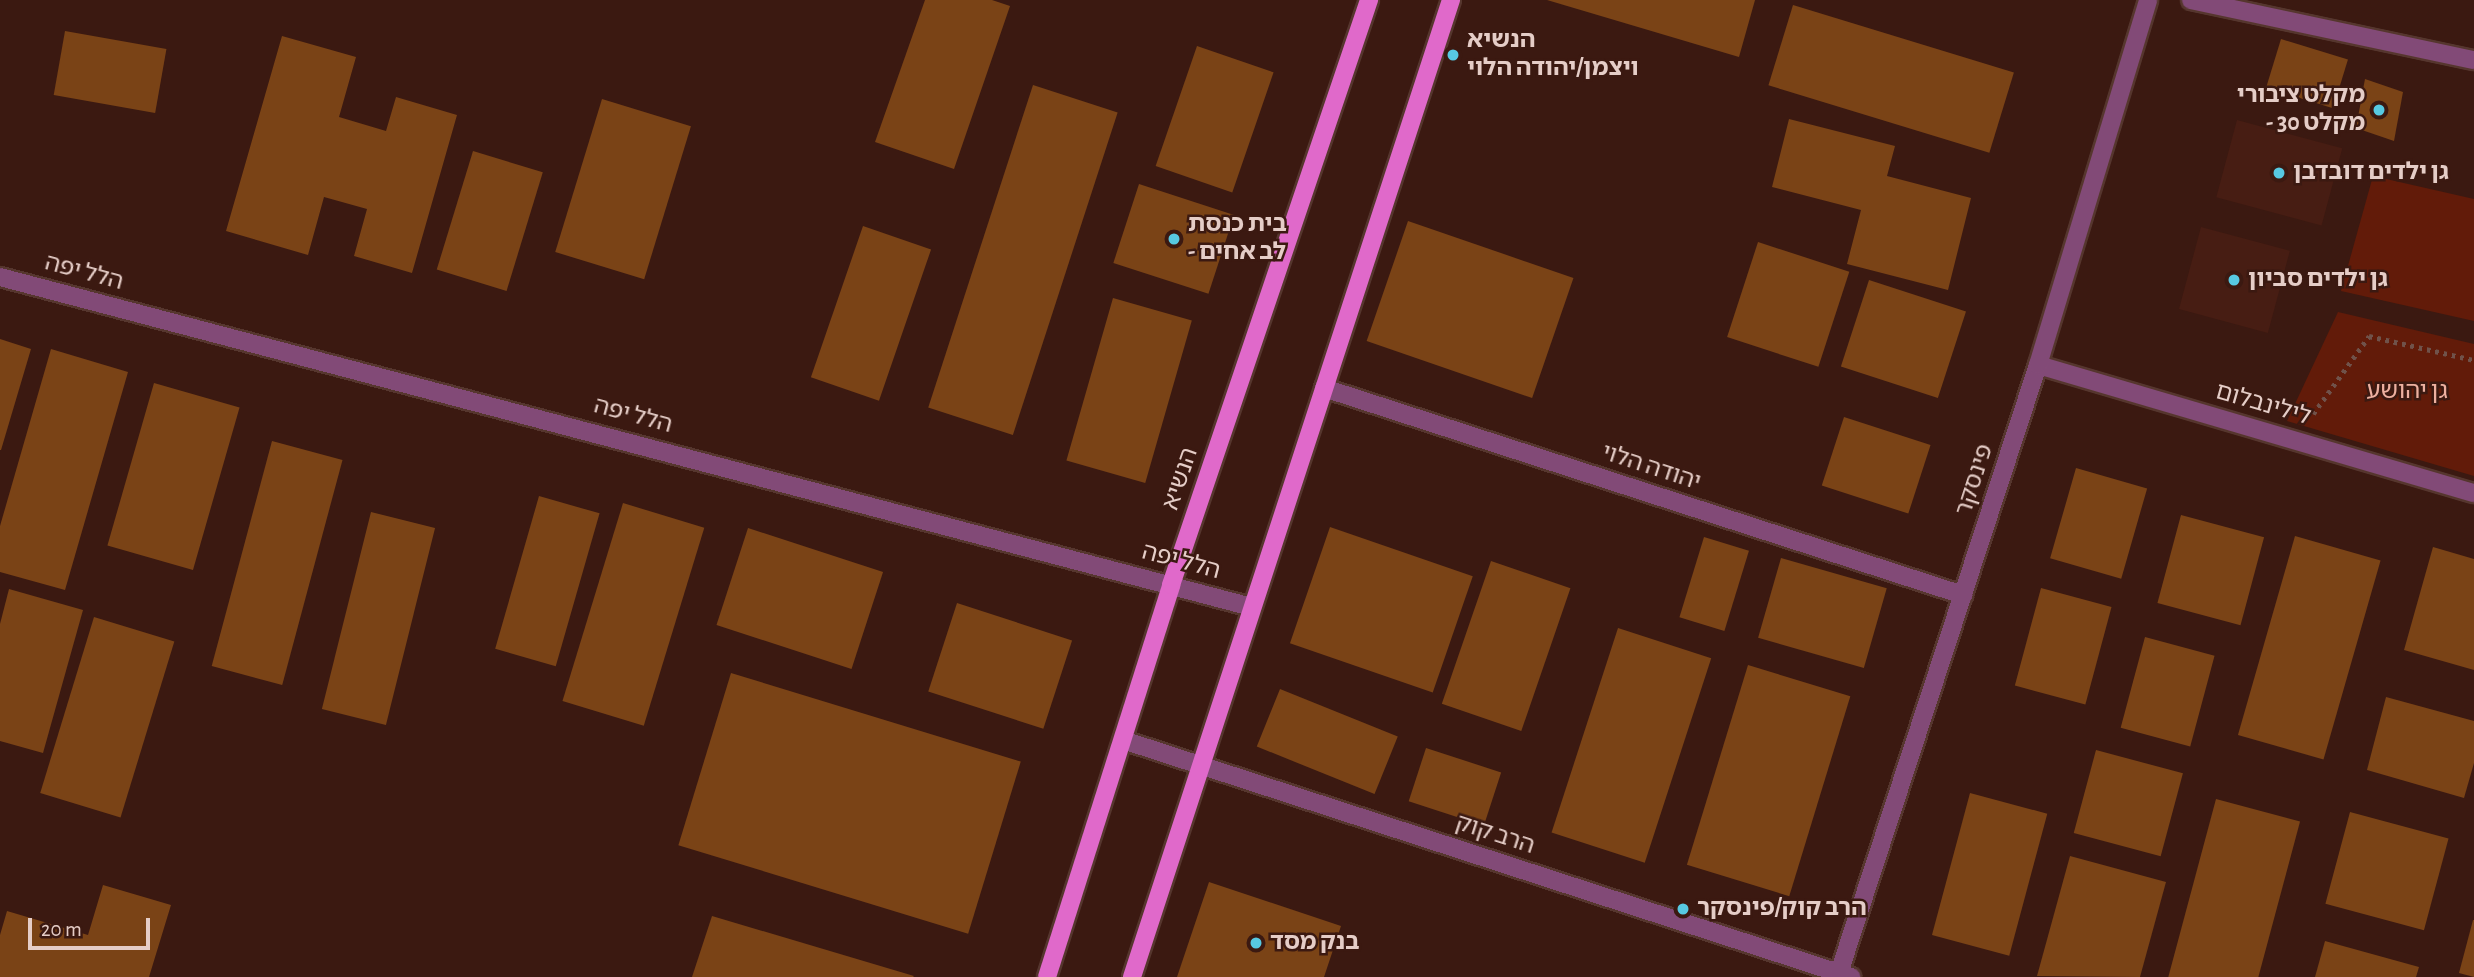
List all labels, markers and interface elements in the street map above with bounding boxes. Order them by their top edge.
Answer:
place label: הנשיא ויצמן/יהודה הלוי [1467,27,1639,83]
marker: הנשיא ויצמן/יהודה הלוי [1445,47,1461,63]
place label: מקלט ציבורי - מקלט 30 [2237,82,2365,138]
marker: מקלט ציבורי - מקלט 30 [2371,102,2387,118]
place label: גן ילדים דובדבן [2293,159,2449,187]
marker: גן ילדים דובדבן [2271,165,2287,181]
place label: בית כנסת - לב אחים [1188,211,1287,267]
marker: בית כנסת - לב אחים [1166,231,1182,247]
street label: הלל יפה [42,249,126,297]
place label: גן ילדים סביון [2248,266,2388,294]
marker: גן ילדים סביון [2226,272,2242,288]
street label: לילינבלום [2212,378,2314,432]
park label: גן יהושע [2366,378,2448,406]
street label: הלל יפה [591,392,675,440]
street label: יהודה הלוי [1598,439,1704,497]
street label: פינסקר [1950,441,2000,519]
street label: הנשיא [1157,444,1205,514]
street label: הלל יפה [1139,538,1223,586]
street label: הרב קוק [1452,809,1538,861]
place label: הרב קוק/פינסקר [1697,895,1867,923]
marker: הרב קוק/פינסקר [1675,901,1691,917]
scale bar [32,904,154,948]
text: 20 m [41,919,82,940]
place label: בנק מסד [1270,929,1360,957]
marker: בנק מסד [1248,935,1264,951]

